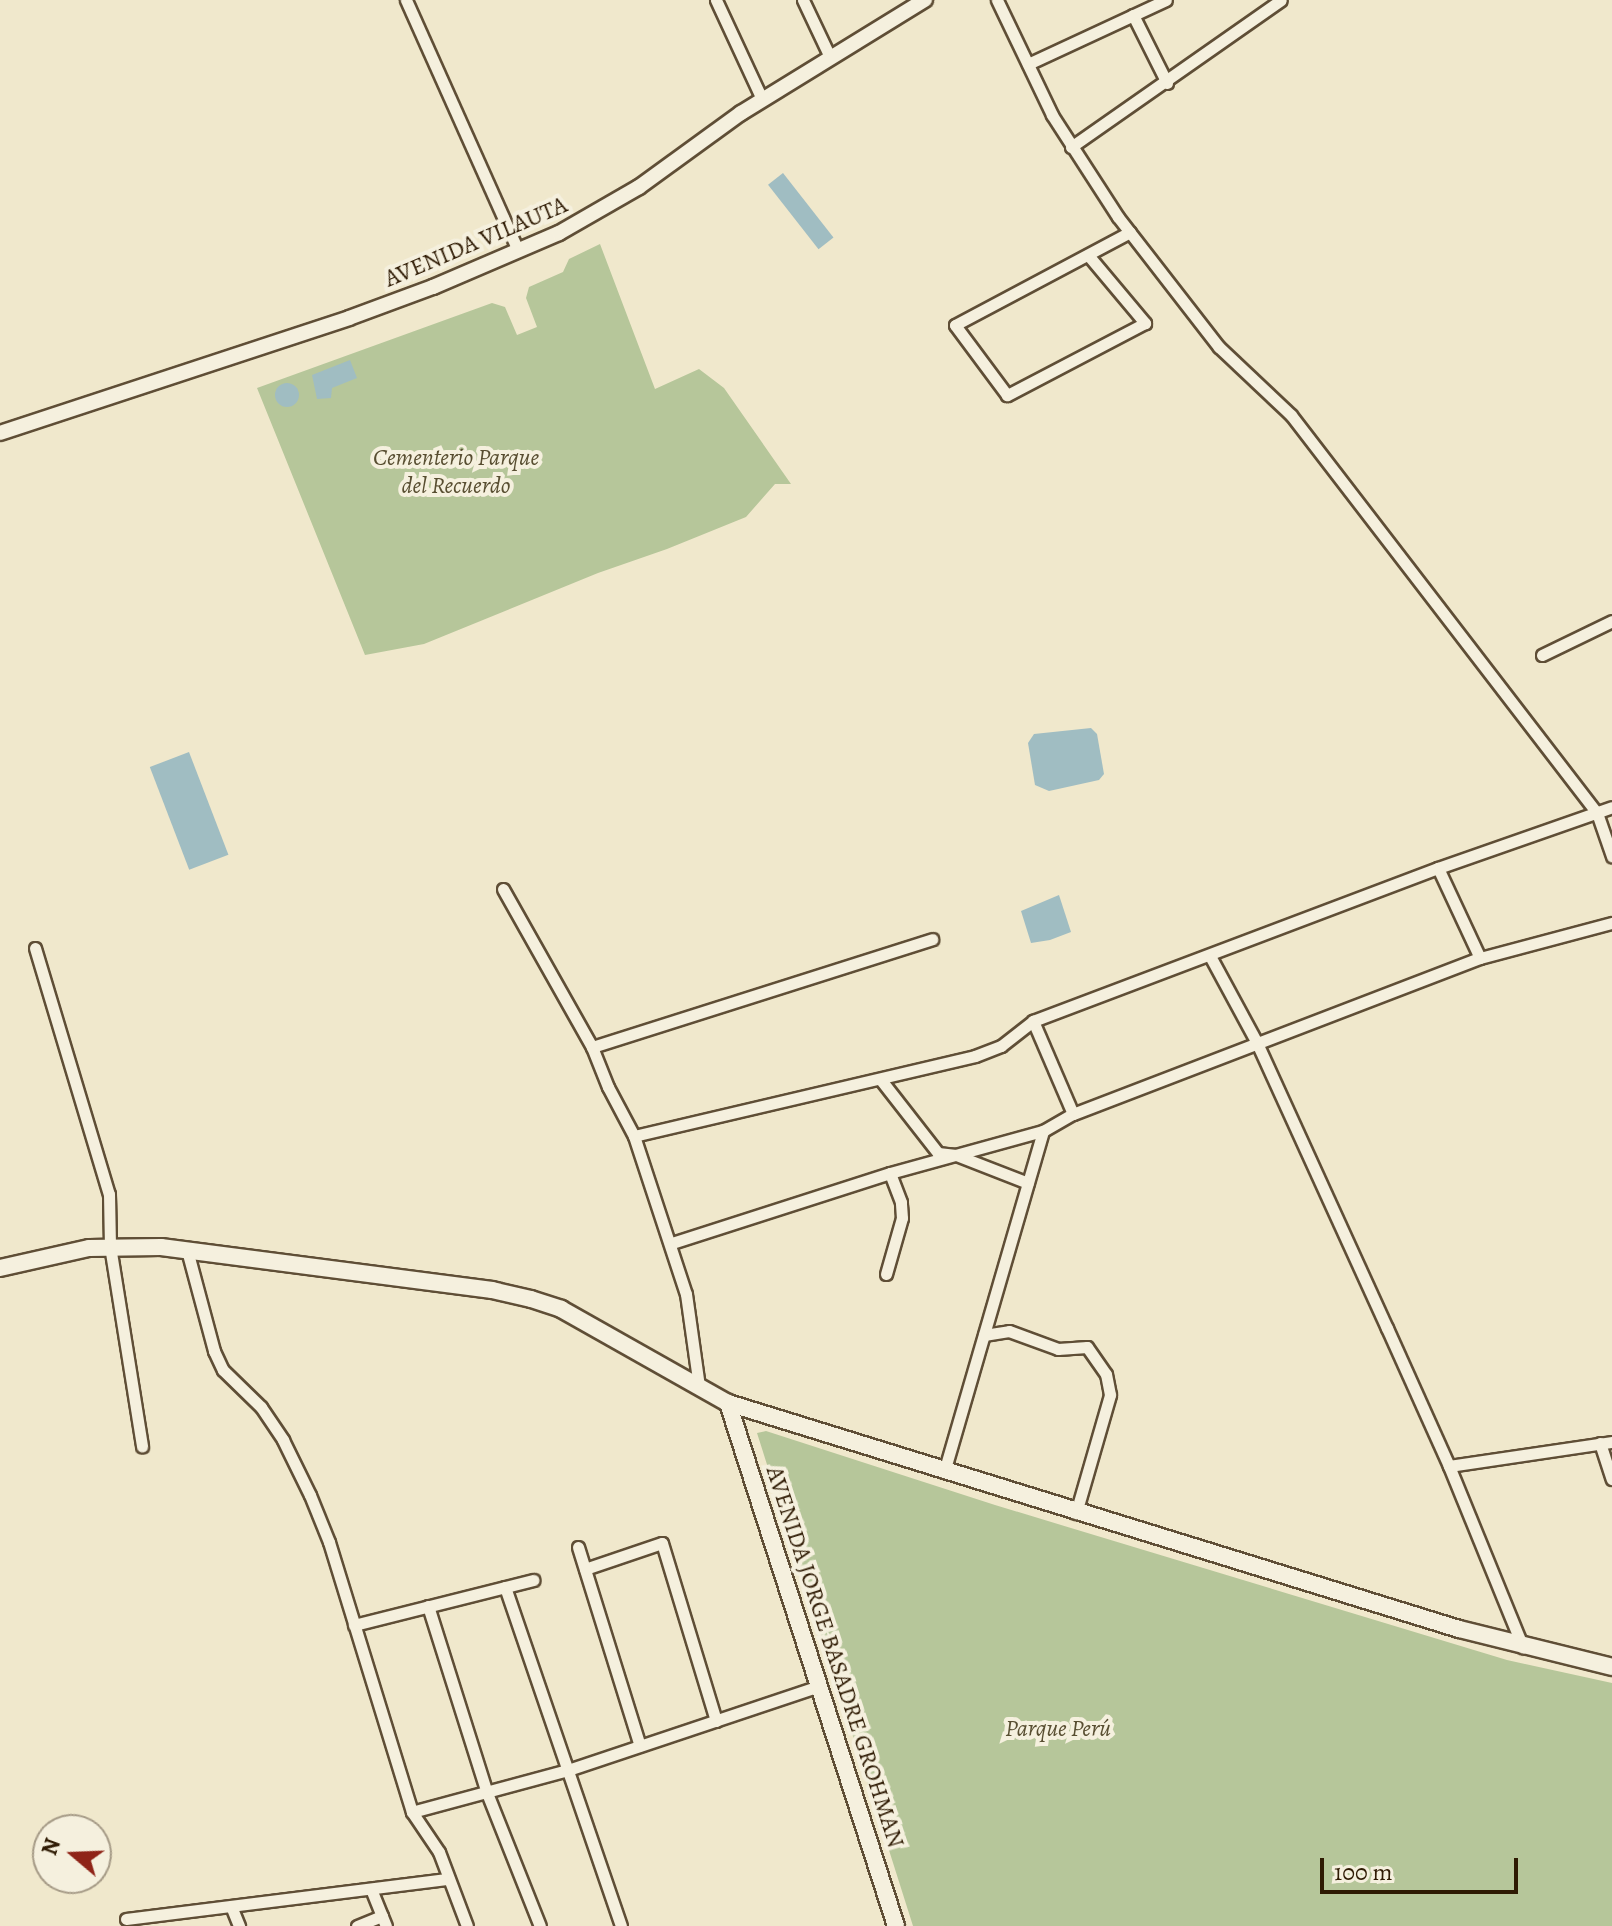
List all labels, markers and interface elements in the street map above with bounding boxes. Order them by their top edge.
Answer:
street label: AVENIDA VILAUTA [380,190,572,294]
park label: Cementerio Parque del Recuerdo [373,444,539,500]
street label: AVENIDA JORGE BASADRE GROHMAN [760,1463,910,1851]
park label: Parque Perú [1005,1715,1111,1743]
north arrow [32,1814,112,1894]
text: N [34,1834,68,1859]
scale bar [1324,1842,1522,1892]
text: 100 m [1334,1856,1393,1888]

